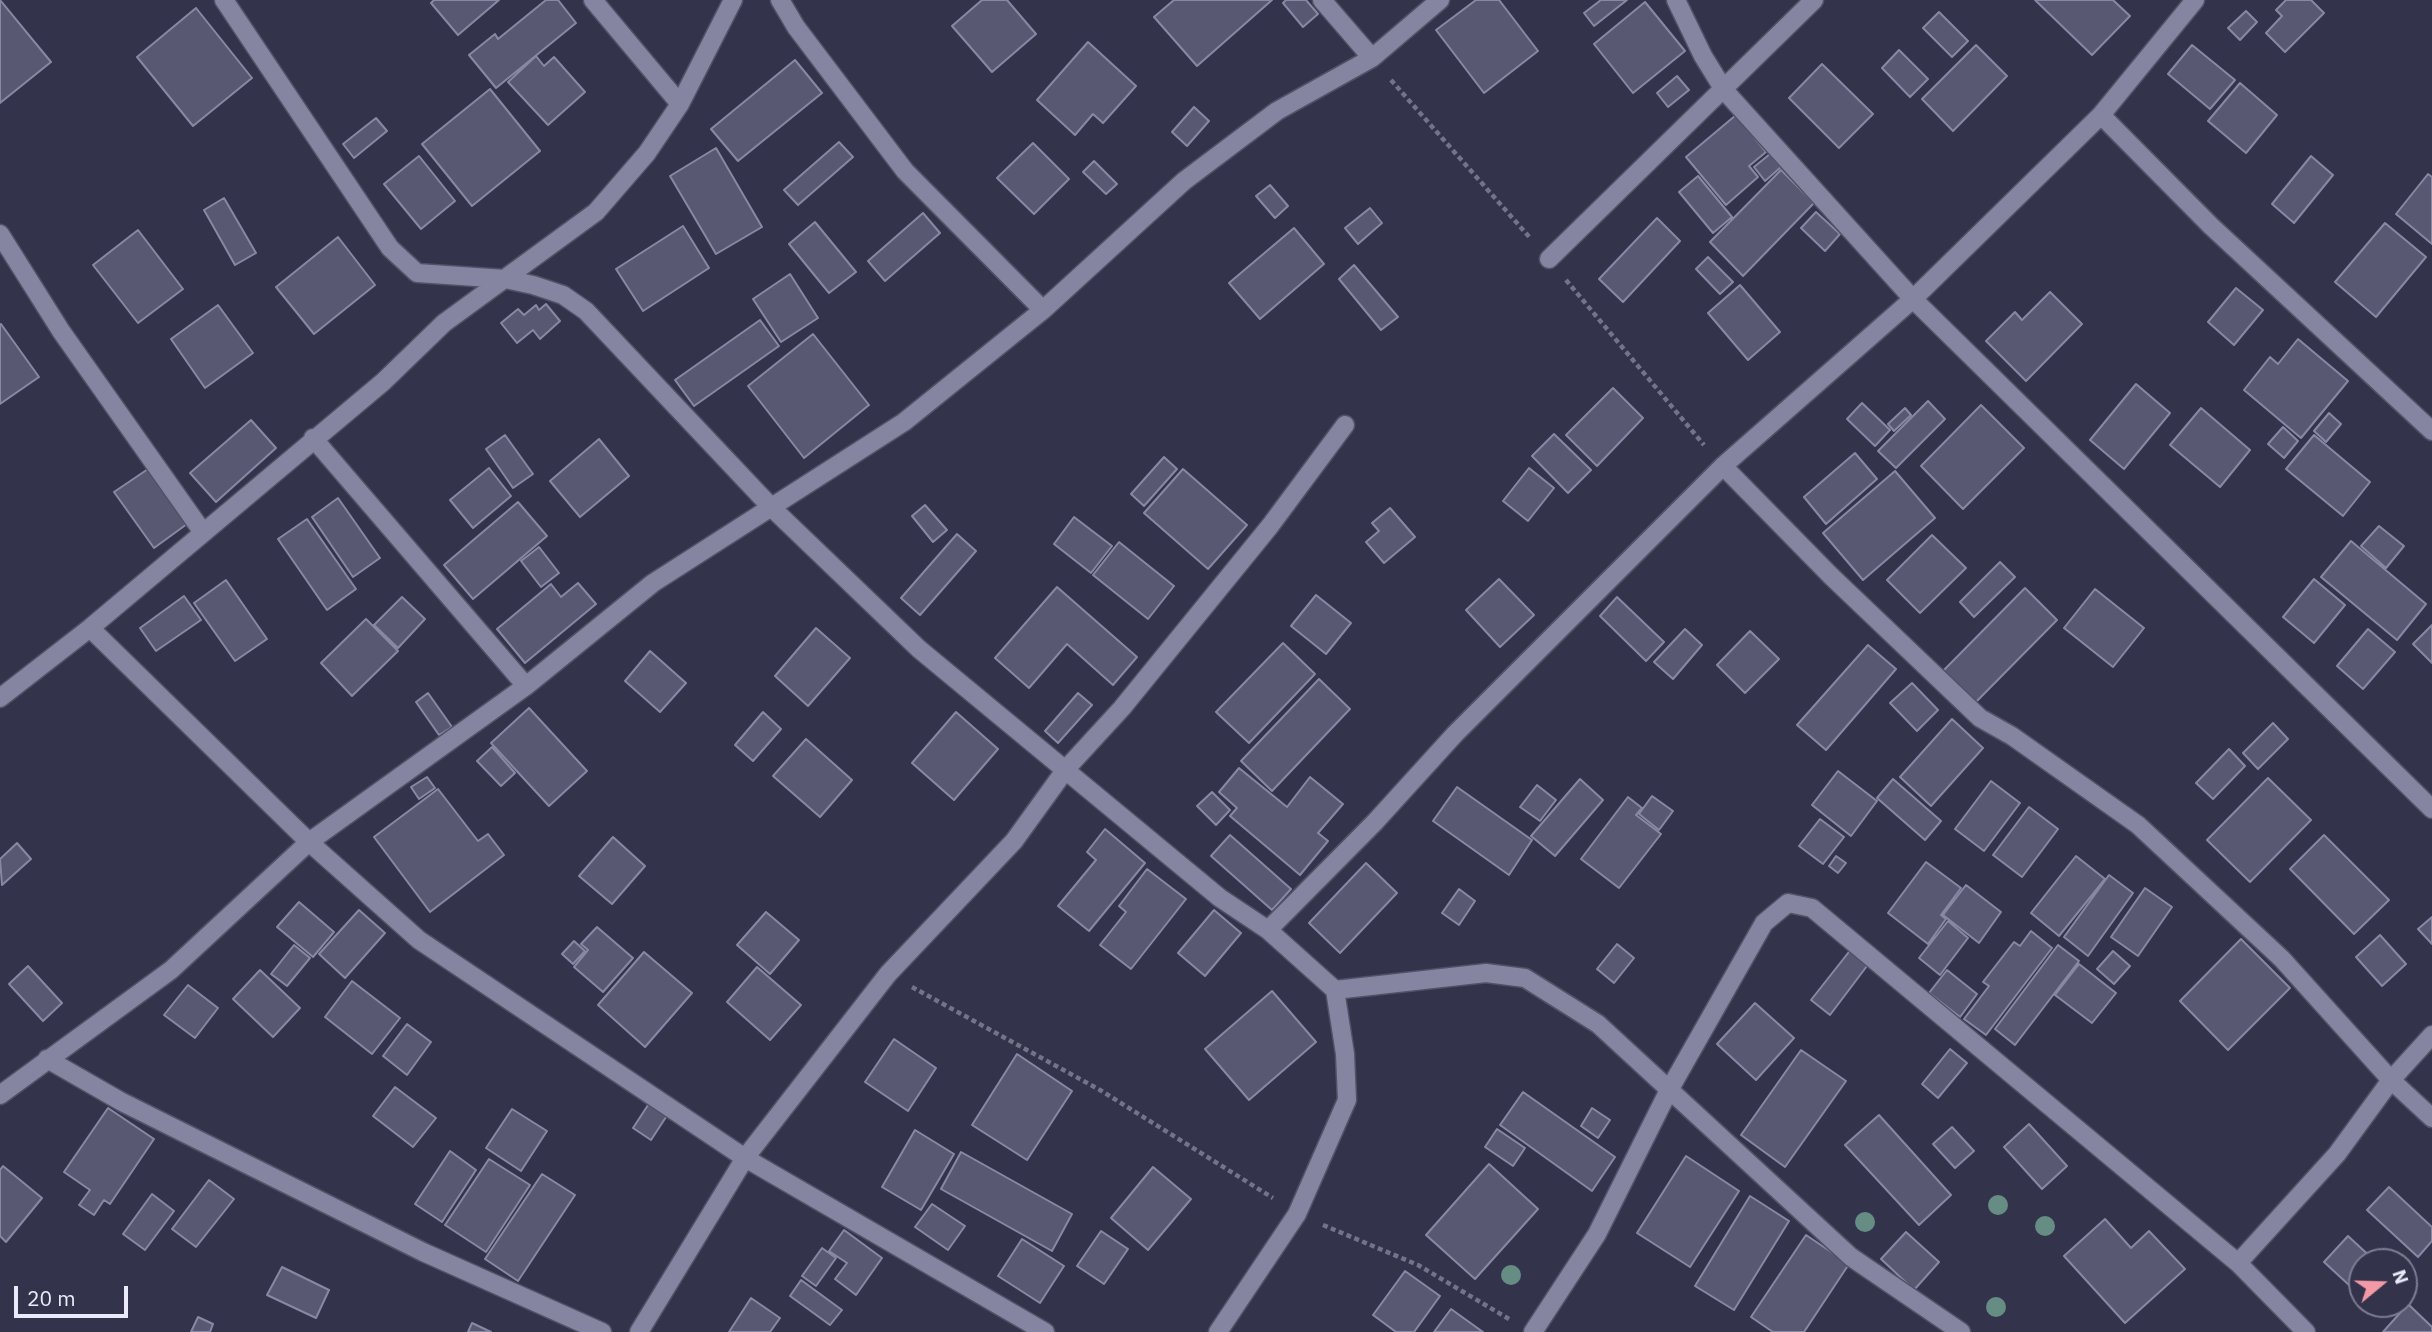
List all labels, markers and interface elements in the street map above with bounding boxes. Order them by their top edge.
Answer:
north arrow [2348,1248,2418,1318]
text: N [2387,1266,2415,1287]
scale bar [18,1272,131,1316]
text: 20 m [27,1284,76,1312]

